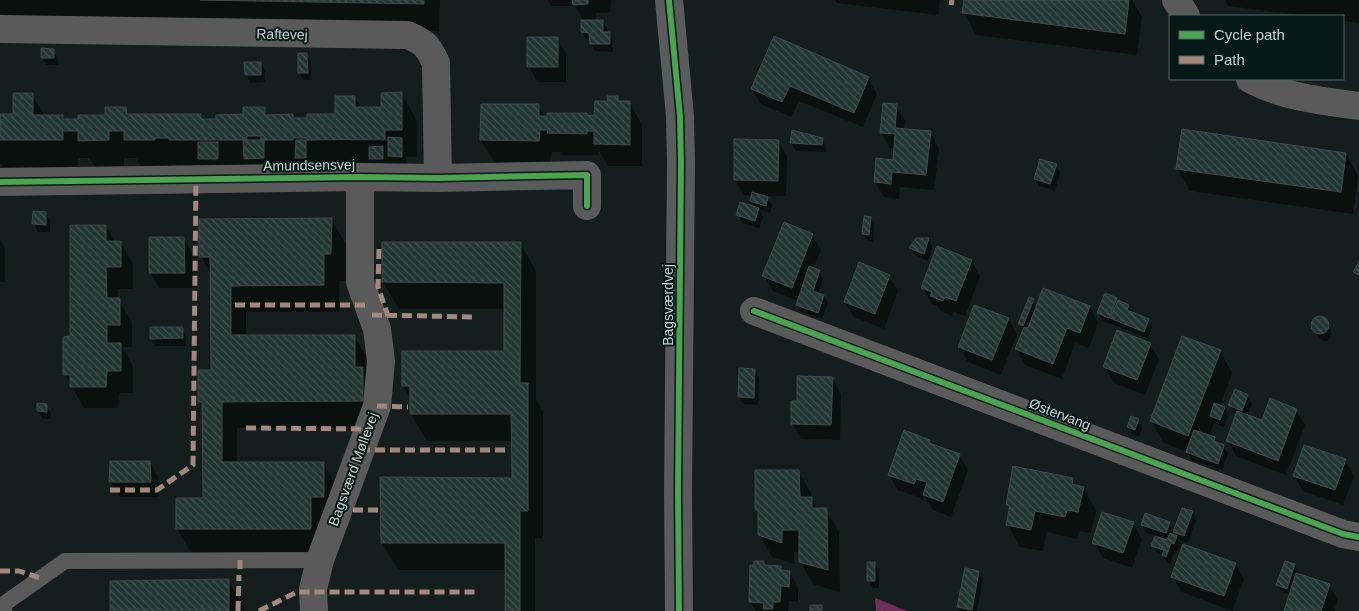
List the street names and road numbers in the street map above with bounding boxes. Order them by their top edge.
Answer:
street label: Raftevej [256,26,308,42]
street label: Amundsensvej [263,156,355,174]
street label: Bagsværdvej [660,264,676,346]
street label: Østervang [1027,395,1093,433]
street label: Bagsværd Møllevej [325,410,381,528]

